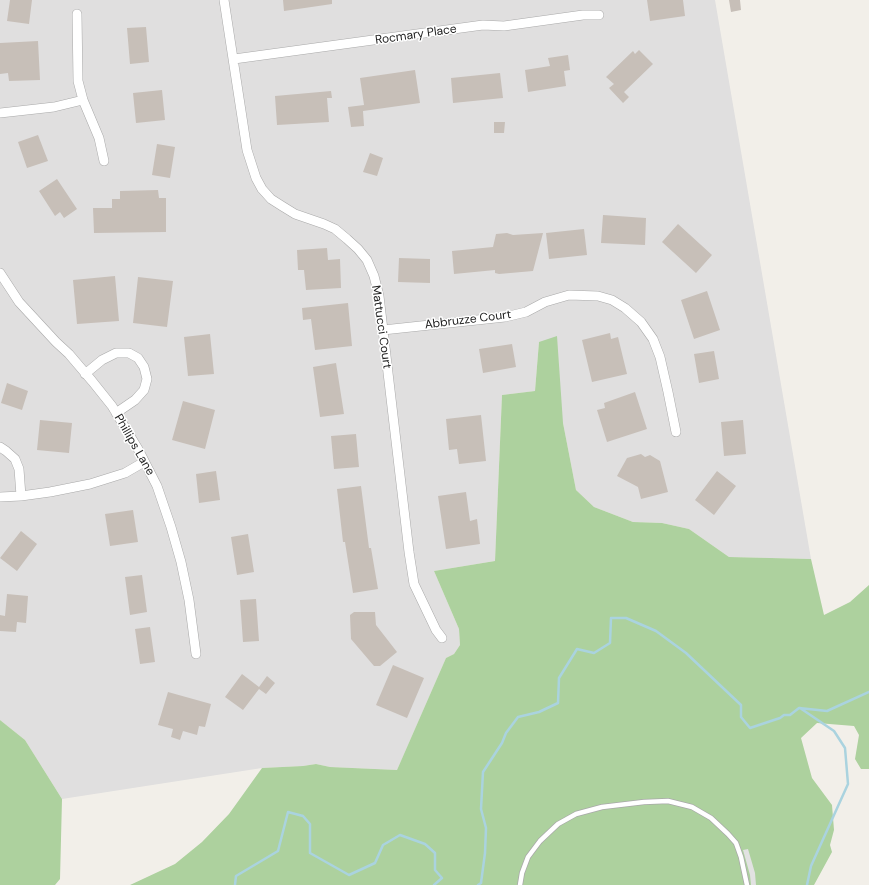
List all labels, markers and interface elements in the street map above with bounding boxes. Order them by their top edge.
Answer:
street label: Rocmary Place [374,22,458,48]
street label: Mattucci Court [368,284,394,370]
street label: Abbruzze Court [424,308,512,332]
street label: Phillips Lane [111,412,157,478]

